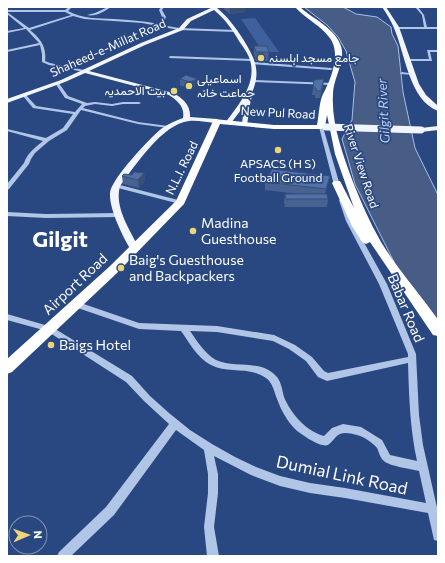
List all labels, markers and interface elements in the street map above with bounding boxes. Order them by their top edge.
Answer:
street label: Shaheed-e-Millat Road [48,15,168,79]
place label: جامع مسجد اہلسنہ [269,50,359,67]
marker: جامع مسجد اہلسنہ [256,53,266,63]
place label: اسماعیلی جماعت خانہ [197,71,255,100]
water label: Gilgit River [373,77,393,144]
marker: اسماعیلی جماعت خانہ [184,81,194,91]
place label: بیت الاحمدیہ [104,83,166,98]
marker: بیت الاحمدیہ [169,86,179,96]
street label: New Pul Road [240,103,316,121]
street label: River View Road [342,122,382,210]
street label: N.L.I. Road [162,138,200,197]
marker: APSACS (H S) Football Ground [273,145,283,155]
place label: APSACS (H S) Football Ground [234,156,322,184]
place label: Madina Guesthouse [201,214,277,247]
district label: Gilgit [32,225,88,252]
marker: Madina Guesthouse [188,226,198,236]
street label: Airport Road [39,249,111,318]
place label: Baig's Guesthouse and Backpackers [129,251,244,284]
marker: Baig's Guesthouse and Backpackers [116,263,126,273]
street label: Babar Road [384,271,429,345]
place label: Baigs Hotel [59,336,131,353]
marker: Baigs Hotel [46,340,56,350]
street label: Dumial Link Road [275,450,410,499]
north arrow [8,515,48,555]
text: N [32,530,45,539]

